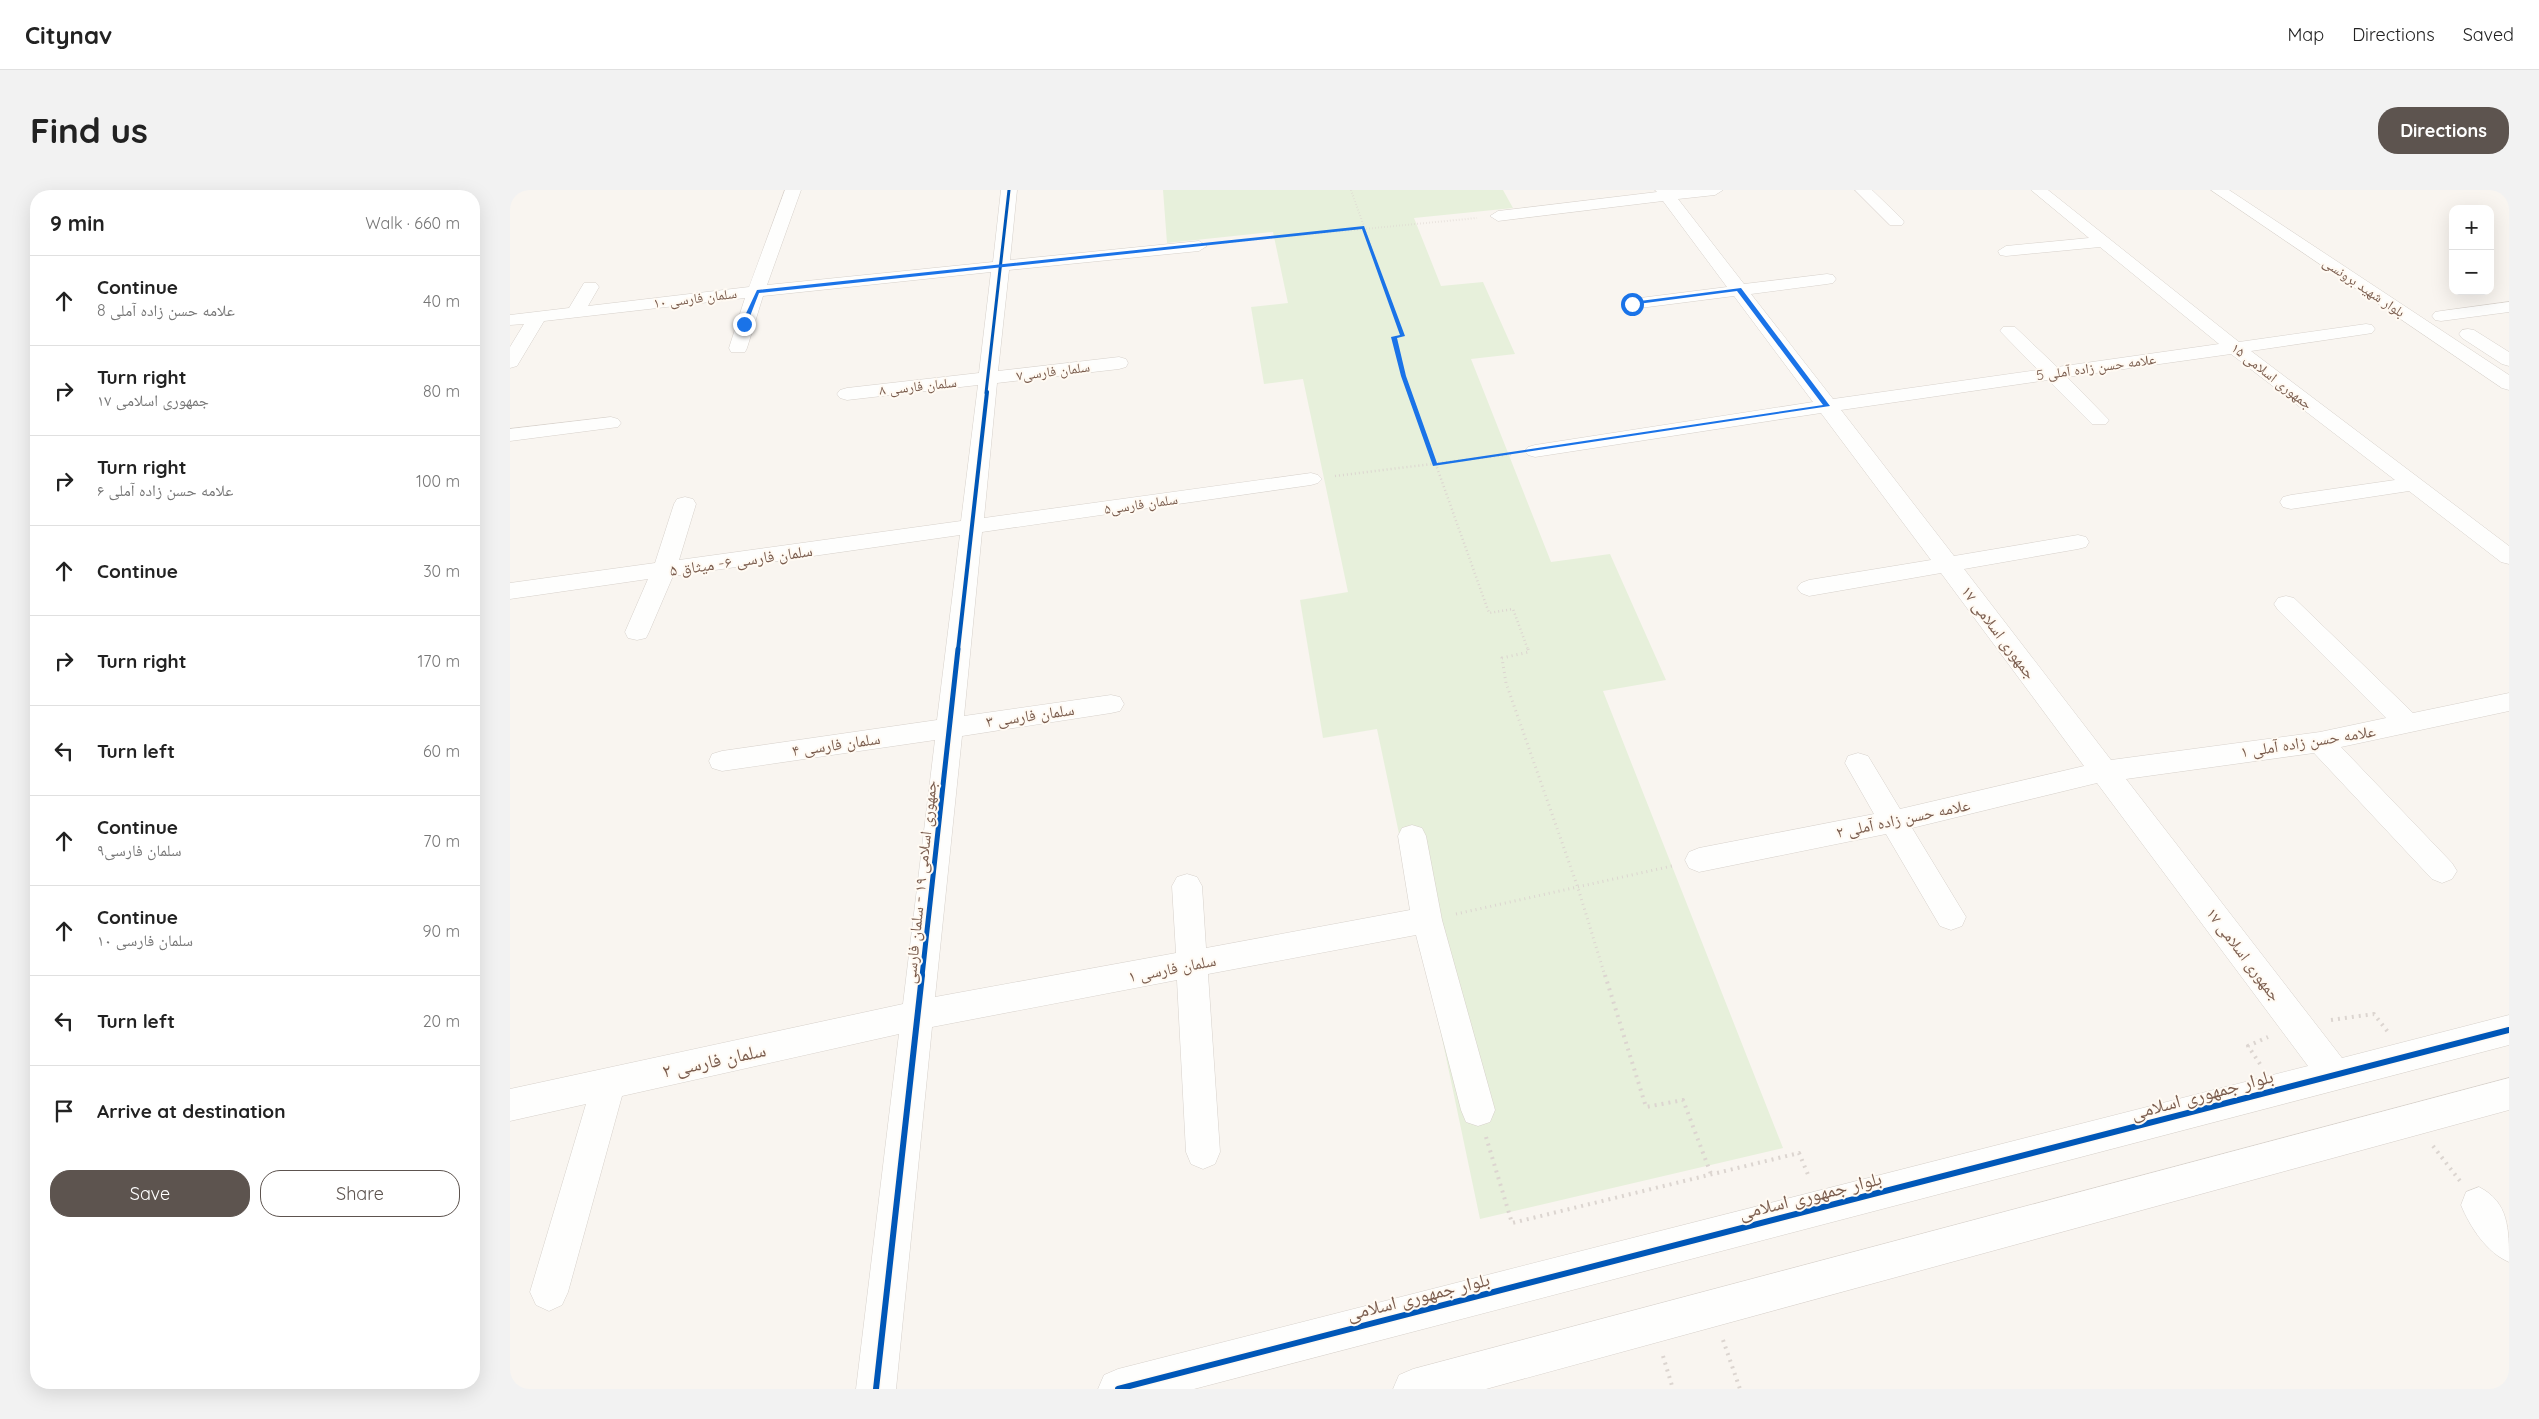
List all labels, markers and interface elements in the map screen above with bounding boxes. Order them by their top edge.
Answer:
text: Citynav [25,20,112,50]
text: Map [2287,23,2324,46]
text: Directions [2352,23,2435,46]
text: Saved [2463,23,2514,46]
button: Directions [2378,107,2509,154]
text: Find us [30,108,148,152]
map controls [2449,205,2494,295]
button: + [2449,205,2494,250]
text: 9 min [50,210,105,236]
text: Walk · 660 m [365,213,460,233]
button: − [2449,250,2494,295]
street label: بلوار شهید برونسی [2319,253,2409,321]
text: Continue [97,275,178,299]
street label: سلمان فارسی ۱۰ [652,284,738,312]
icon: ahead [50,287,78,315]
text: 40 m [423,291,460,311]
route start [1621,293,1644,316]
text: علامه حسن زاده آملی 8 [97,300,235,320]
route end [733,313,756,336]
street label: جمهوری اسلامی ۱۵ [2228,339,2316,413]
street label: علامه حسن زاده آملی 5 [2035,350,2157,384]
street label: سلمان فارسی۷ [1015,358,1091,384]
text: Turn right [97,365,186,389]
street label: سلمان فارسی ۸ [878,373,958,399]
icon: right [50,377,78,405]
text: 80 m [423,381,460,401]
text: جمهوری اسلامی ۱۷ [97,390,209,410]
text: Turn right [97,455,186,479]
icon: right [50,467,78,495]
text: 100 m [416,471,460,491]
text: علامه حسن زاده آملی ۶ [97,480,233,500]
street label: سلمان فارسی۵ [1103,490,1179,518]
street label: سلمان فارسی ۶- میثاق ۵ [668,540,814,581]
icon: ahead [50,557,78,585]
text: Continue [97,559,178,583]
text: 30 m [423,561,460,581]
street label: جمهوری اسلامی ۱۷ [1957,581,2041,683]
icon: right [50,647,78,675]
text: Turn right [97,649,186,673]
text: 170 m [417,651,460,671]
street label: سلمان فارسی ۳ [985,699,1076,732]
street label: علامه حسن زاده آملی ۱ [2239,720,2377,763]
street label: سلمان فارسی ۴ [791,728,882,761]
icon: left [50,737,78,765]
text: Turn left [97,739,175,763]
text: 60 m [423,741,460,761]
street label: جمهوری اسلامی ۱۹ - سلمان فارسی [899,779,942,985]
street label: علامه حسن زاده آملی ۲ [1834,794,1972,843]
text: Continue [97,815,178,839]
icon: ahead [50,827,78,855]
text: 70 m [423,831,460,851]
text: سلمان فارسی۹ [97,840,182,860]
street label: جمهوری اسلامی ۱۷ [2202,903,2286,1005]
text: Continue [97,905,178,929]
icon: ahead [50,917,78,945]
text: 90 m [423,921,460,941]
text: سلمان فارسی ۱۰ [97,930,193,950]
street label: سلمان فارسی ۱ [1126,950,1218,987]
icon: left [50,1007,78,1035]
text: Turn left [97,1009,175,1033]
text: 20 m [423,1011,460,1031]
street label: سلمان فارسی ۲ [660,1037,768,1083]
street label: بلوار جمهوری اسلامی [2128,1063,2276,1125]
icon: arrive [50,1097,78,1125]
text: Arrive at destination [97,1099,286,1123]
street label: بلوار جمهوری اسلامی [1736,1166,1884,1224]
button: Save [50,1170,250,1217]
button: Share [260,1170,460,1217]
street label: بلوار جمهوری اسلامی [1344,1267,1492,1325]

